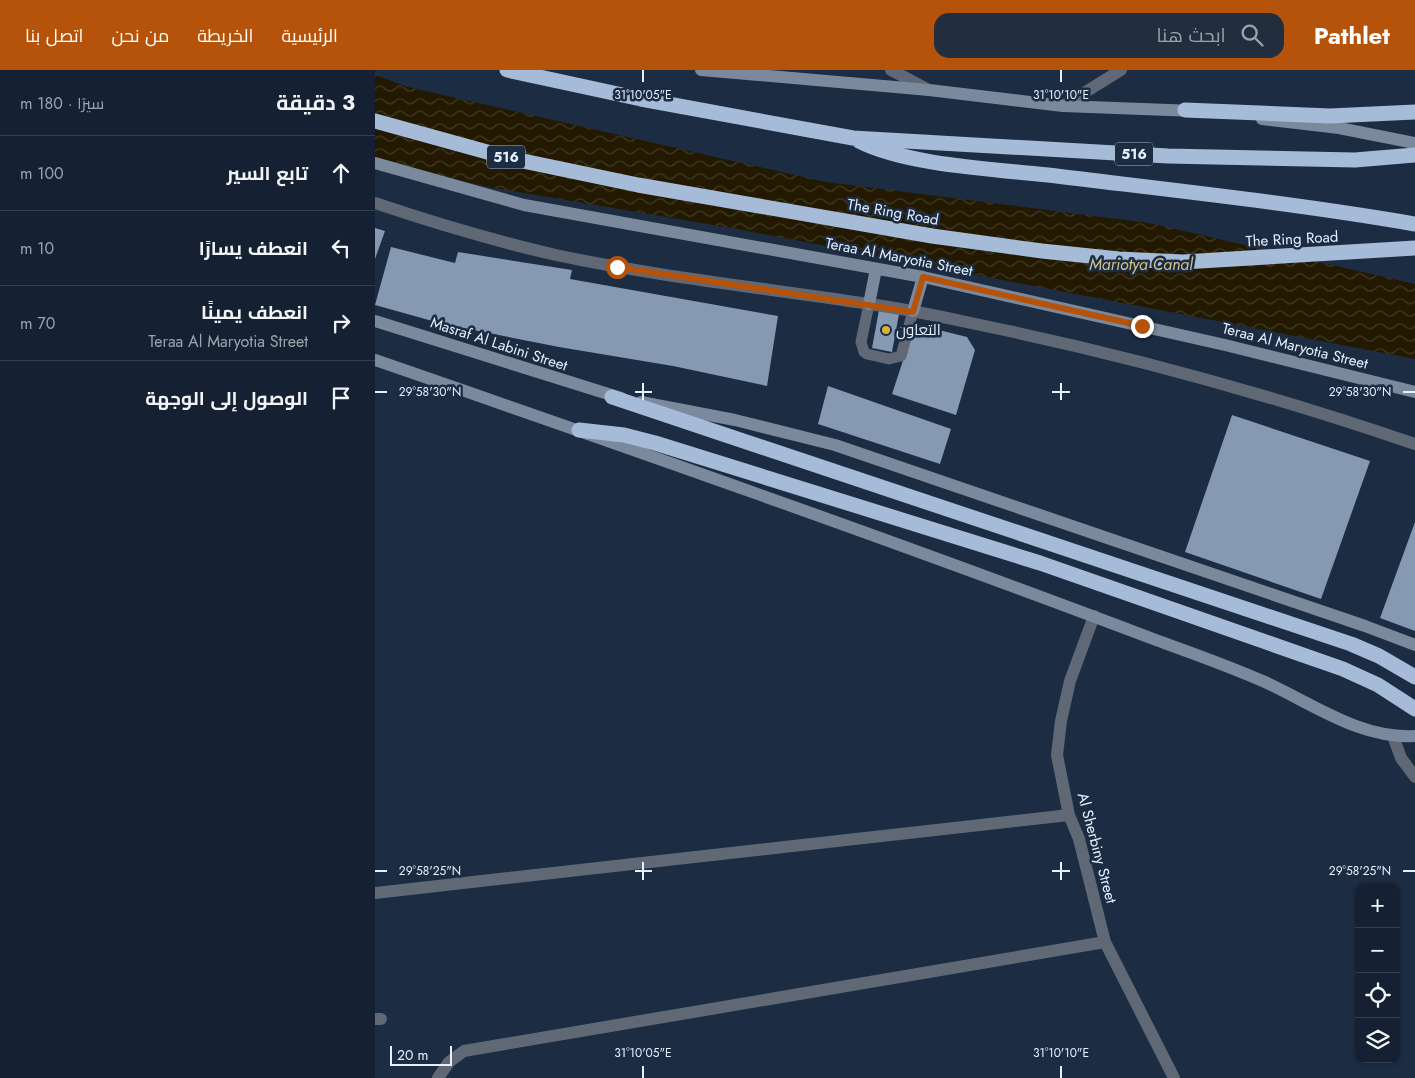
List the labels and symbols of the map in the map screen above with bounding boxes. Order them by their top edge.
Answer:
text: 31°10'05"E [614,86,672,104]
text: 31°10'10"E [1033,86,1089,104]
road number: 516 [1115,142,1153,166]
road number: 516 [487,145,525,168]
street label: The Ring Road [845,193,941,231]
street label: The Ring Road [1245,226,1339,252]
street label: Teraa Al Maryotia Street [823,232,975,282]
water label: Mariotya Canal [1089,253,1194,276]
route start [606,256,629,279]
street label: Masraf Al Labini Street [428,311,571,377]
route end [1131,315,1154,338]
street label: Teraa Al Maryotia Street [1220,317,1371,375]
place label: التعاون [896,319,941,341]
marker: التعاون [880,324,892,336]
text: 29°58'30"N [399,383,461,401]
text: 29°58'30"N [1329,383,1391,401]
street label: Al Sherbiny Street [1072,790,1122,906]
text: 29°58'25"N [399,862,461,880]
text: 29°58'25"N [1329,862,1391,880]
scale bar [390,1043,453,1066]
text: 31°10'05"E [614,1044,672,1062]
text: 31°10'10"E [1033,1044,1089,1062]

